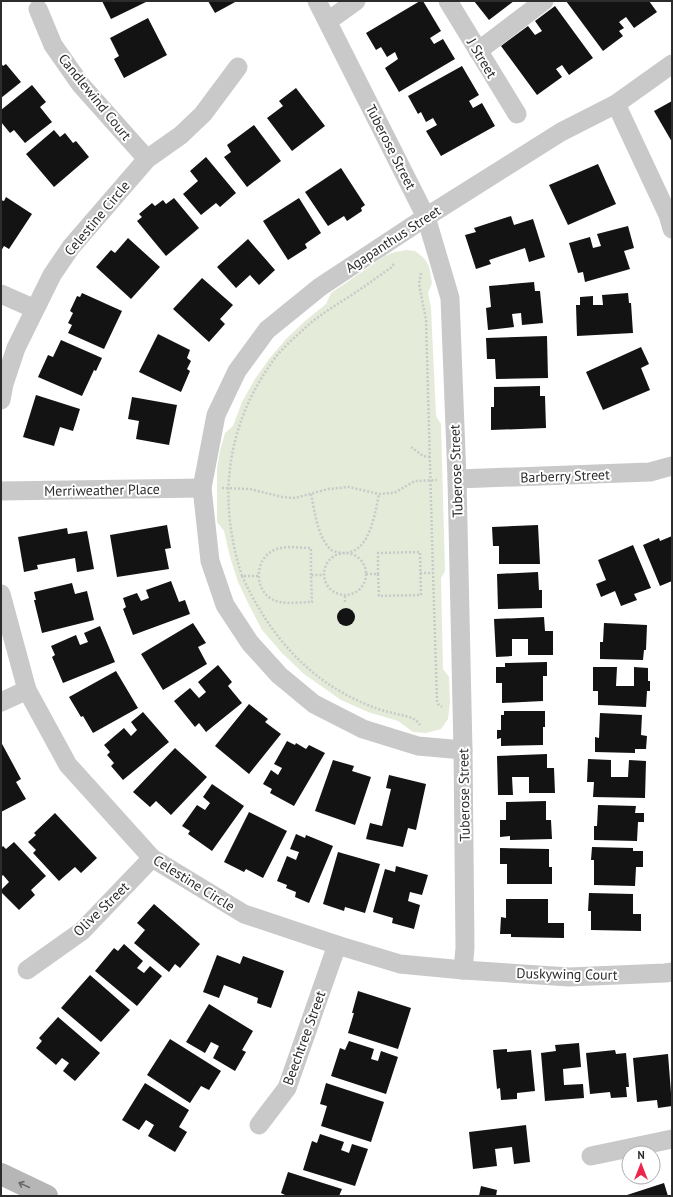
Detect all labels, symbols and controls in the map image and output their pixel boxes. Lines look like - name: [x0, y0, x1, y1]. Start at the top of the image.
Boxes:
- street label: J Street: [463, 34, 501, 82]
- street label: Candlewind Court: [55, 50, 136, 144]
- street label: Tuberose Street: [362, 101, 420, 193]
- street label: Celestine Circle: [60, 177, 134, 259]
- street label: Agapanthus Street: [342, 201, 444, 276]
- street label: Tuberose Street: [445, 424, 467, 518]
- street label: Barberry Street: [520, 465, 610, 487]
- street label: Merriweather Place: [44, 480, 160, 500]
- street label: Tuberose Street: [454, 748, 474, 842]
- street label: Celestine Circle: [150, 851, 238, 915]
- street label: Olive Street: [69, 878, 133, 940]
- street label: Duskywing Court: [516, 964, 618, 984]
- street label: Beechtree Street: [279, 988, 329, 1088]
- north arrow: [621, 1145, 661, 1185]
- text: N: [637, 1148, 645, 1162]
- one-way arrow: [18, 1181, 30, 1188]

